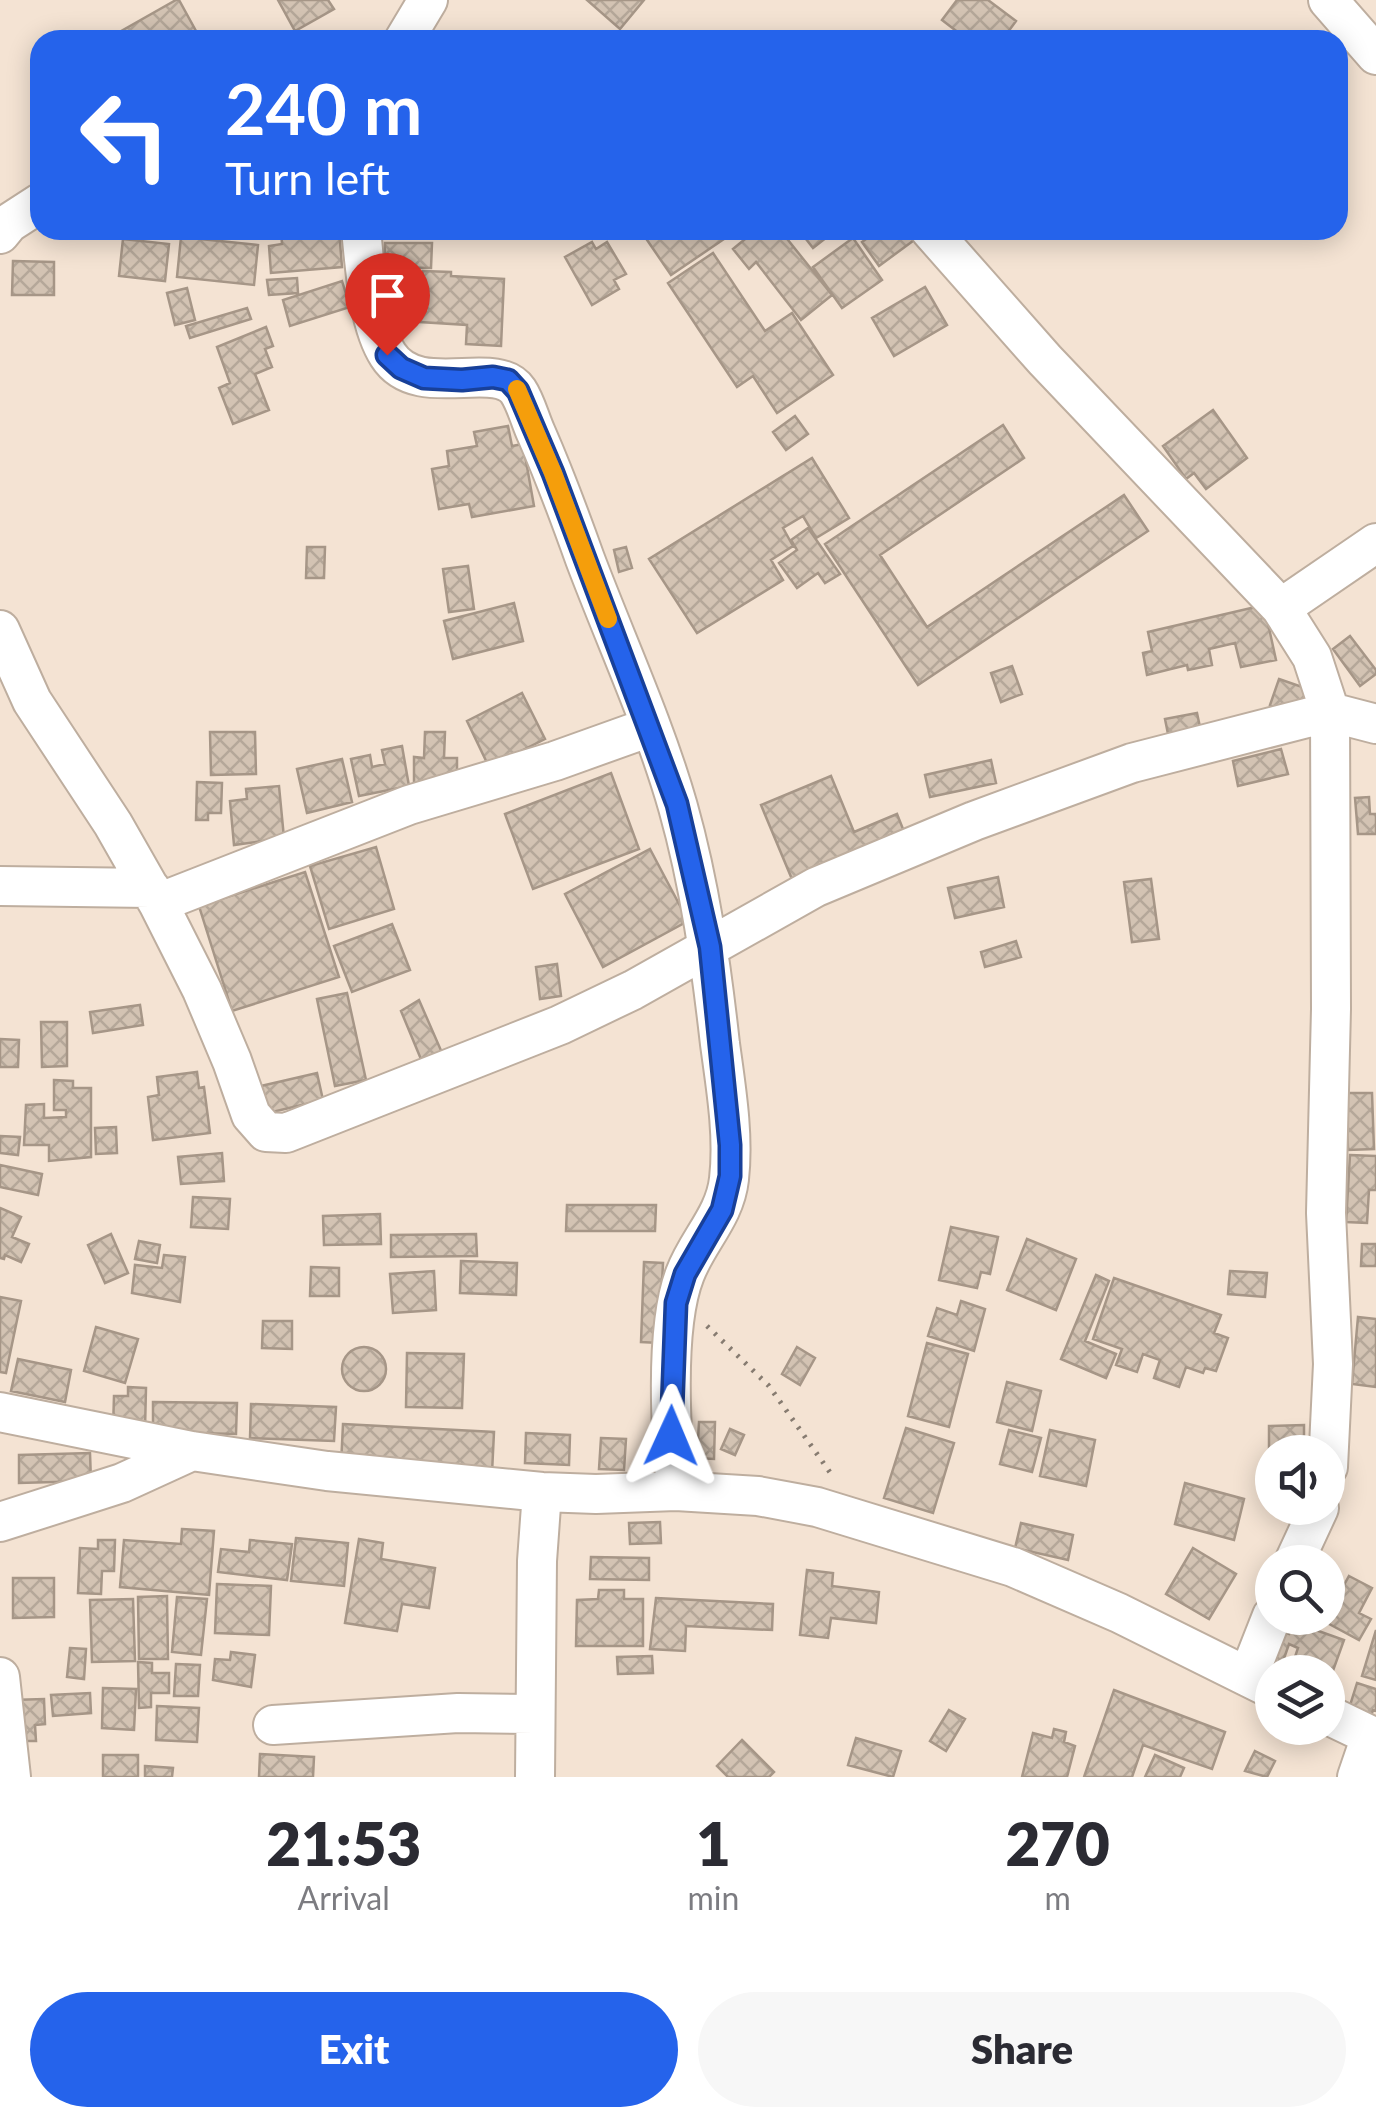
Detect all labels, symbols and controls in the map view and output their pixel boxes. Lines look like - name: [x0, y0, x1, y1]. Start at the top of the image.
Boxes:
- text: 240 m: [225, 66, 422, 150]
- icon: left: [60, 70, 190, 200]
- text: Turn left: [225, 151, 390, 205]
- pin: [345, 253, 430, 356]
- icon: arrive: [360, 268, 415, 323]
- position arrow: [619, 1384, 723, 1488]
- map controls: [1255, 1435, 1345, 1745]
- button: sound: [1255, 1435, 1345, 1525]
- button: search: [1255, 1545, 1345, 1635]
- button: layers: [1255, 1655, 1345, 1745]
- text: 21:53: [266, 1807, 421, 1879]
- text: 1: [696, 1807, 731, 1879]
- text: 270: [1005, 1807, 1110, 1879]
- text: Arrival: [298, 1878, 390, 1917]
- text: min: [687, 1878, 739, 1917]
- text: m: [1044, 1878, 1071, 1917]
- button: Exit: [30, 1992, 678, 2107]
- button: Share: [698, 1992, 1346, 2107]

